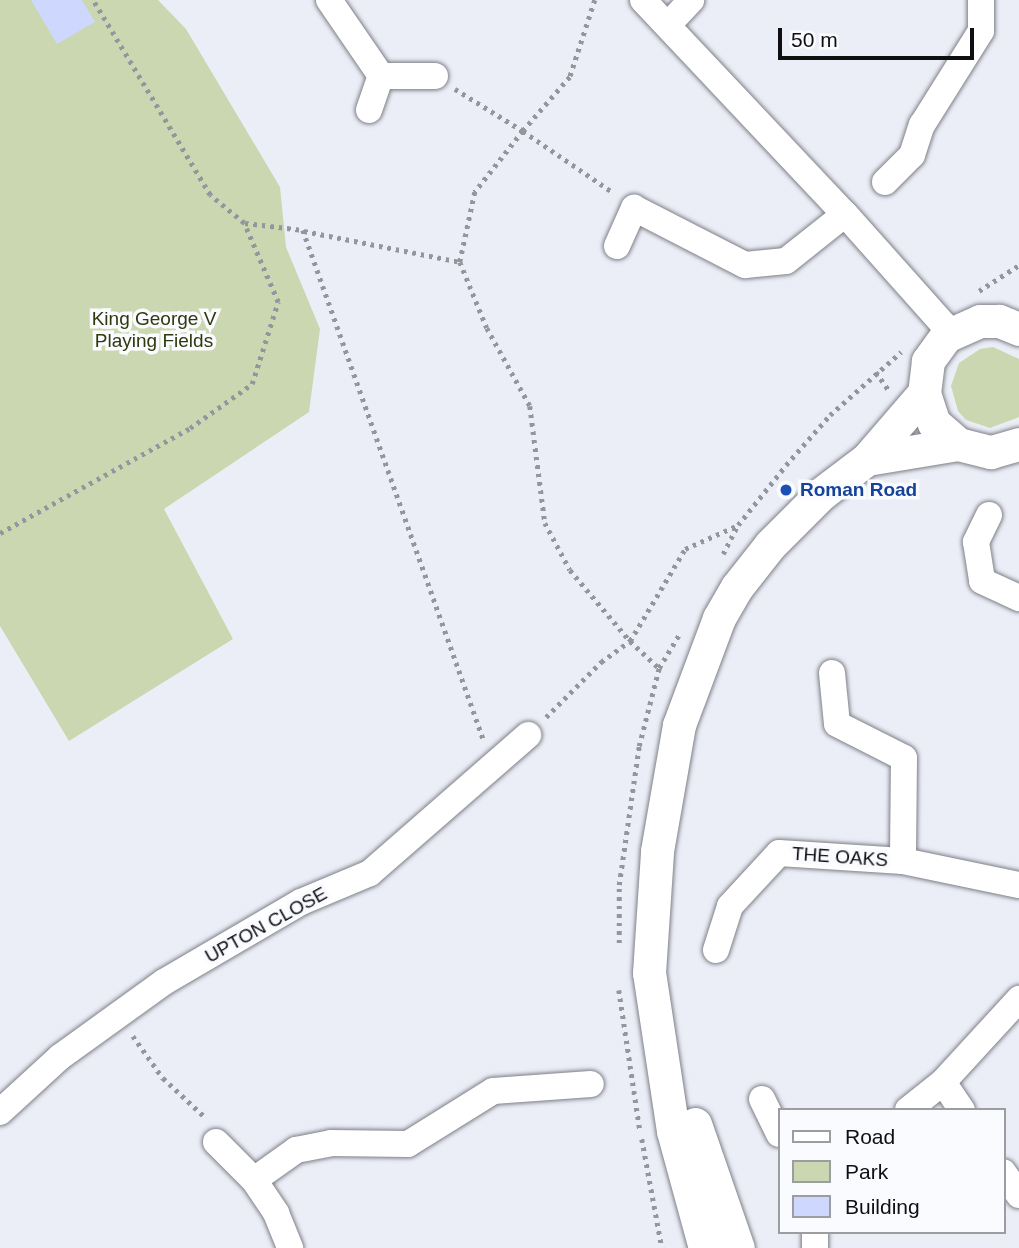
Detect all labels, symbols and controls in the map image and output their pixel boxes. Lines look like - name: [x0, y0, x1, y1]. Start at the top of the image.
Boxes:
- scale bar: [781, 14, 977, 58]
- text: 50 m: [791, 28, 838, 51]
- park label: King George V Playing Fields: [92, 308, 216, 352]
- place label: Roman Road: [800, 479, 917, 501]
- marker: Roman Road: [778, 482, 794, 498]
- street label: THE OAKS: [791, 842, 889, 872]
- street label: UPTON CLOSE: [201, 882, 331, 968]
- legend: [778, 1108, 1005, 1234]
- text: Road: [845, 1125, 895, 1148]
- text: Park: [845, 1160, 888, 1183]
- text: Building: [845, 1195, 920, 1218]

